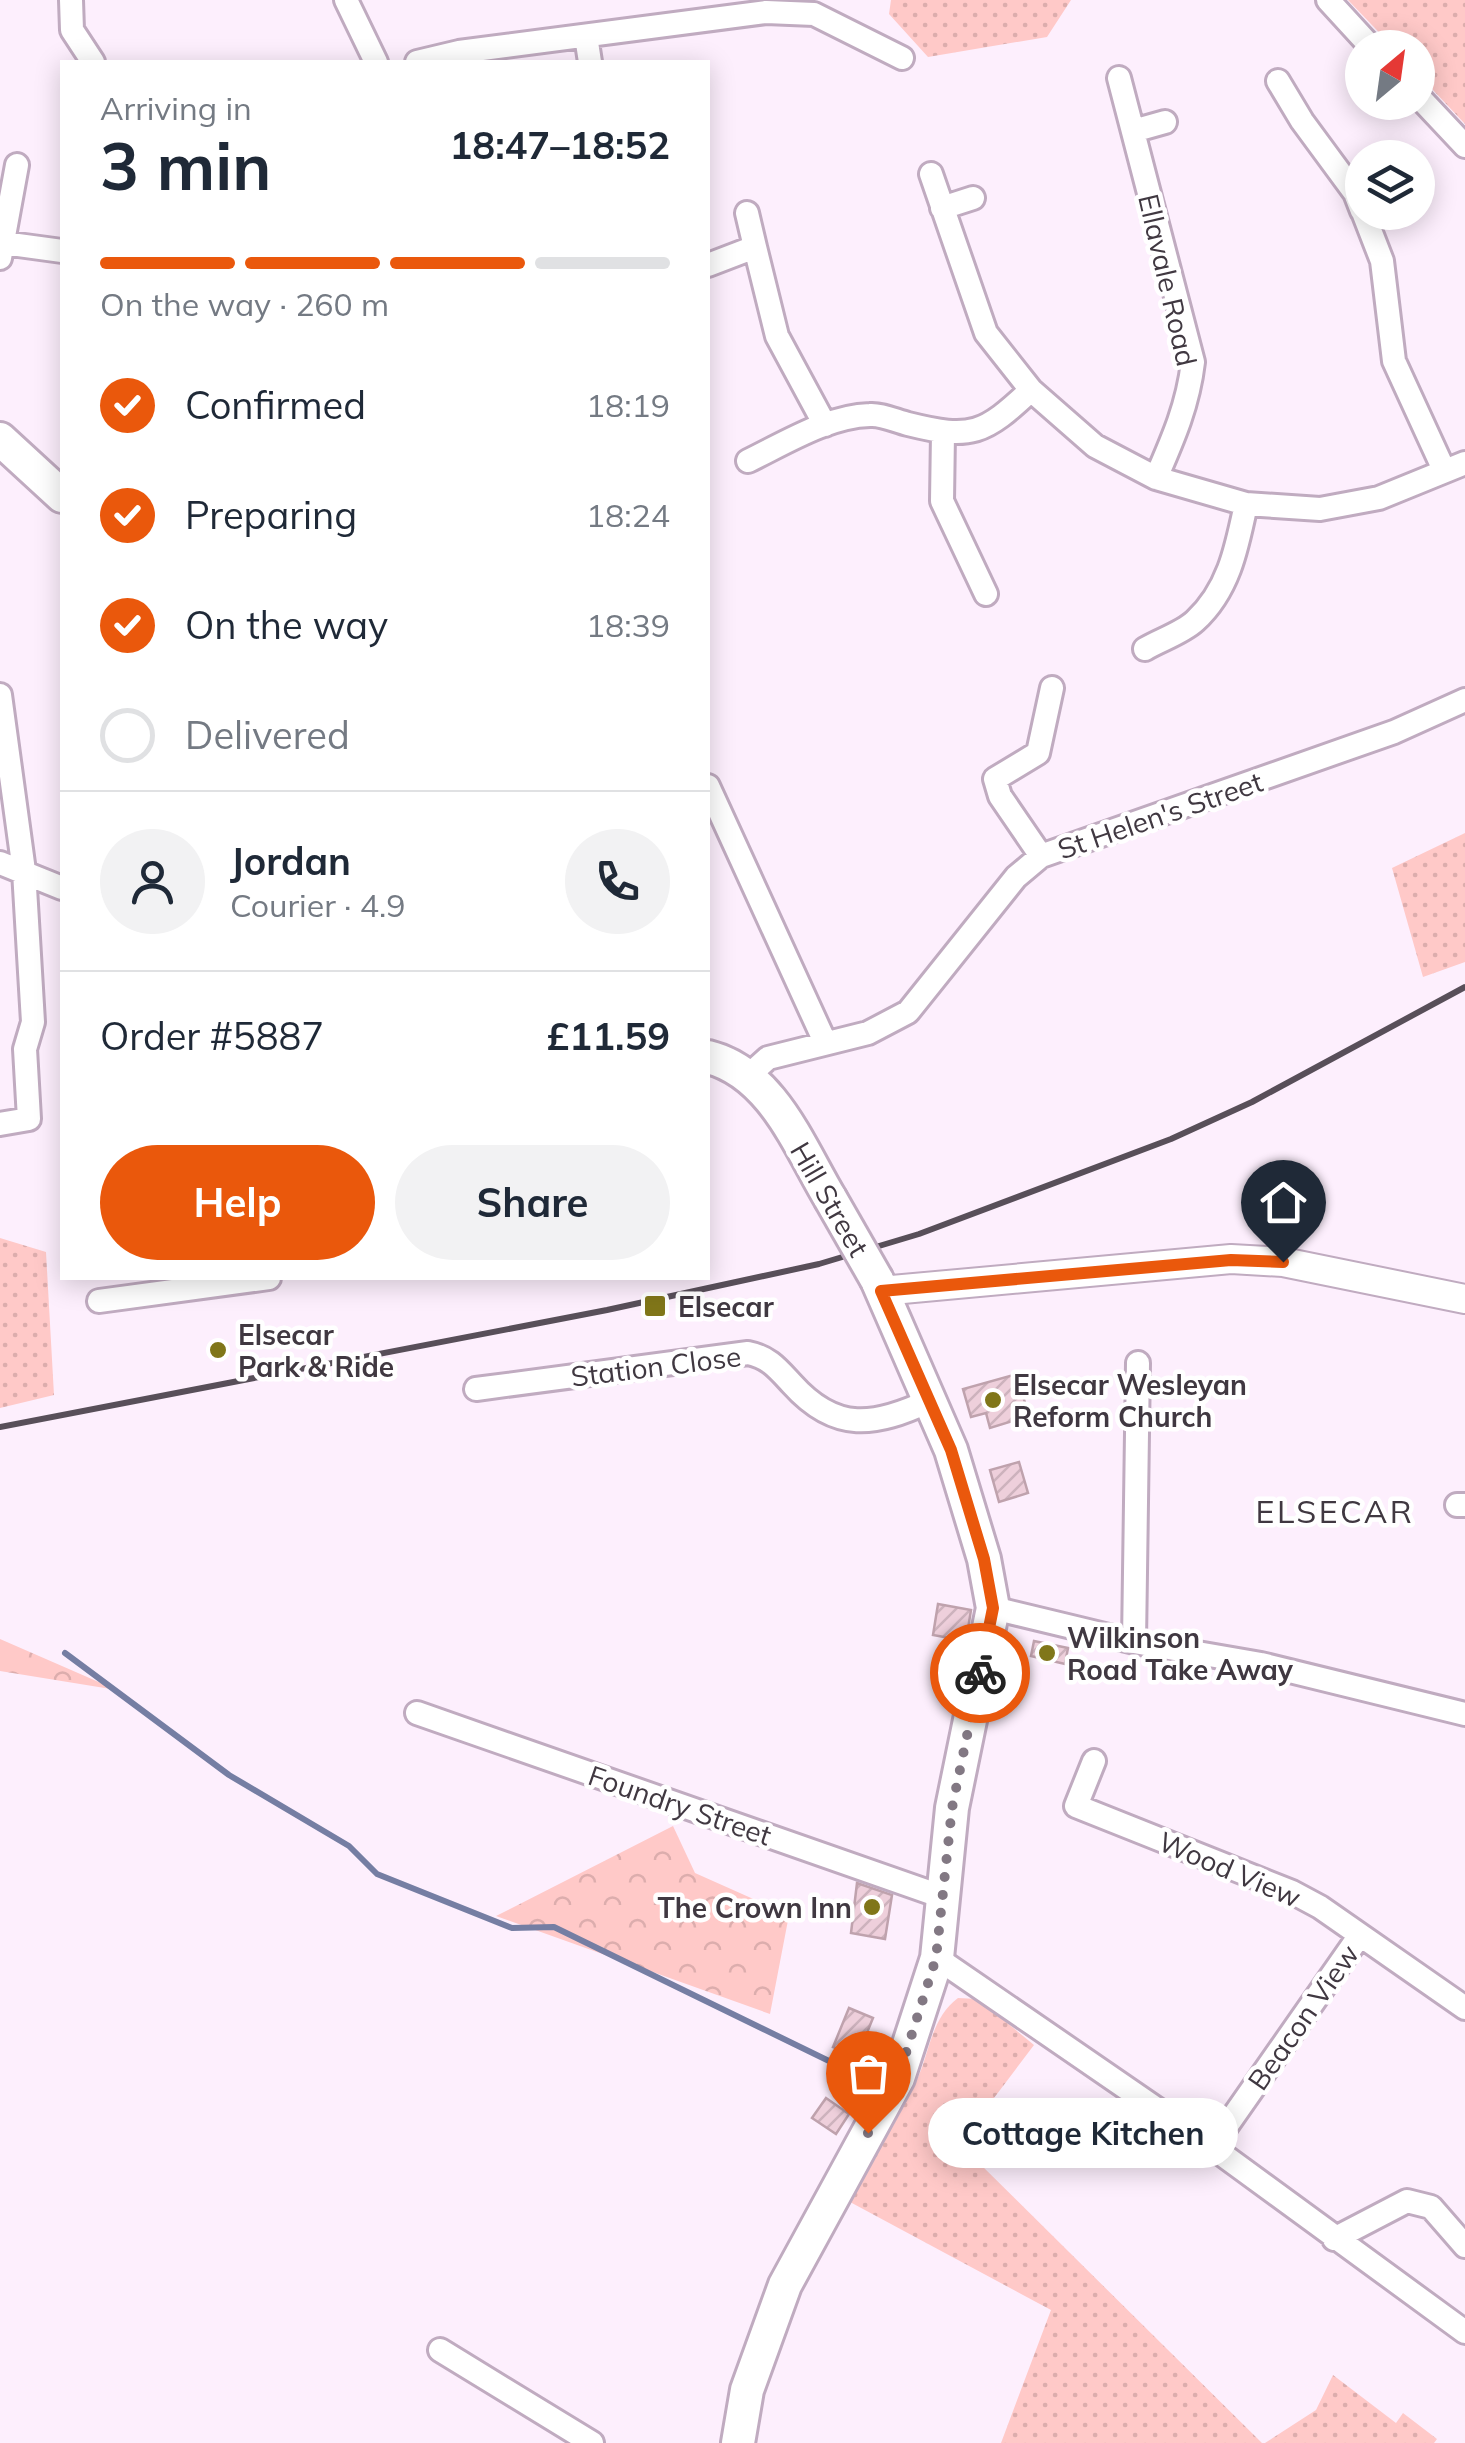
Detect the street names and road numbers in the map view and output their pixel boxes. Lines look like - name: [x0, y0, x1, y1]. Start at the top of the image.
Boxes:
- street label: Ellavale Road: [1131, 190, 1205, 370]
- street label: St Helen's Street: [1053, 764, 1267, 866]
- street label: Hill Street: [783, 1136, 877, 1263]
- street label: Station Close: [569, 1338, 743, 1394]
- street label: Foundry Street: [584, 1757, 776, 1853]
- street label: Wood View: [1154, 1823, 1306, 1915]
- street label: Beacon View: [1240, 1937, 1366, 2097]

